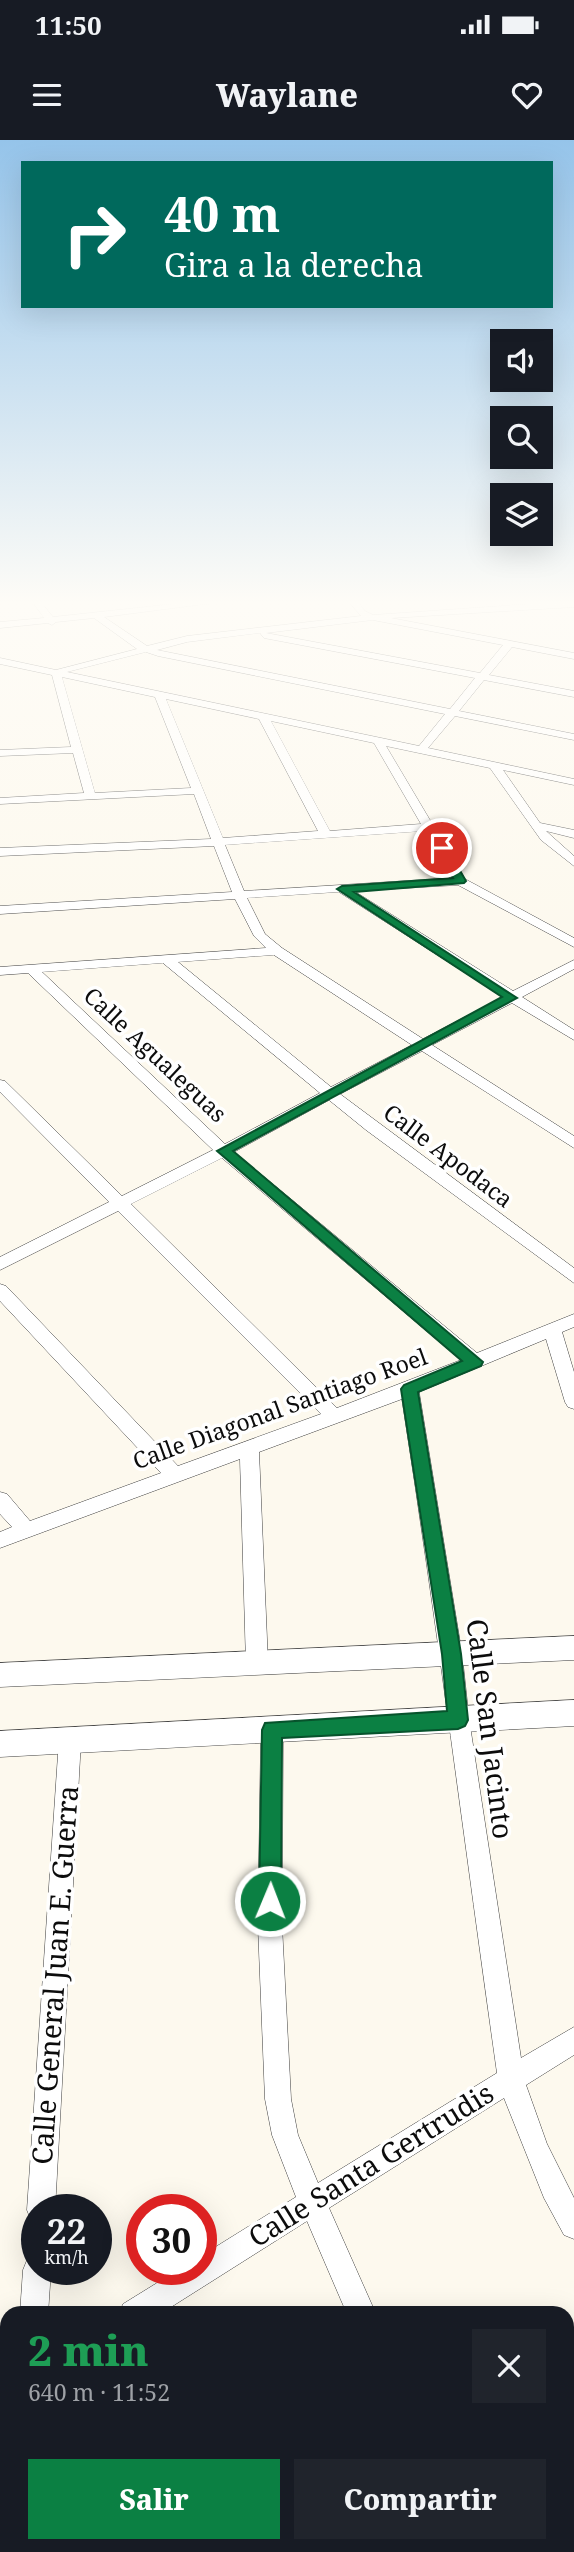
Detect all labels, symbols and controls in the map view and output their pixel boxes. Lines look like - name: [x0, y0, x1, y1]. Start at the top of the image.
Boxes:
- text: 11:50: [35, 7, 102, 43]
- text: Waylane: [216, 73, 358, 116]
- icon: menu: [28, 76, 66, 114]
- icon: heart: [508, 76, 546, 114]
- text: 40 m: [164, 180, 280, 246]
- icon: right: [49, 189, 140, 280]
- text: Gira a la derecha: [164, 243, 424, 286]
- map controls: [490, 329, 553, 546]
- button: sound: [490, 329, 553, 392]
- button: search: [490, 406, 553, 469]
- button: layers: [490, 483, 553, 546]
- pin: [412, 818, 472, 878]
- icon: arrive: [423, 829, 461, 867]
- street label: Calle Agualeguas: [77, 979, 234, 1129]
- street label: Calle Apodaca: [377, 1096, 520, 1214]
- street label: Calle Diagonal Santiago Roel: [128, 1340, 431, 1476]
- street label: Calle San Jacinto: [459, 1617, 523, 1841]
- street label: Calle General Juan E. Guerra: [22, 1784, 86, 2166]
- position arrow: [233, 1864, 307, 1938]
- street label: Calle Santa Gertrudis: [241, 2073, 500, 2255]
- speed limit sign: 30: [126, 2194, 217, 2285]
- text: 22: [47, 2207, 86, 2254]
- text: km/h: [44, 2245, 89, 2269]
- text: 2 min: [28, 2321, 149, 2378]
- button: close: [472, 2329, 546, 2403]
- text: 640 m · 11:52: [28, 2376, 170, 2408]
- button: Salir: [28, 2459, 280, 2539]
- button: Compartir: [294, 2459, 546, 2539]

